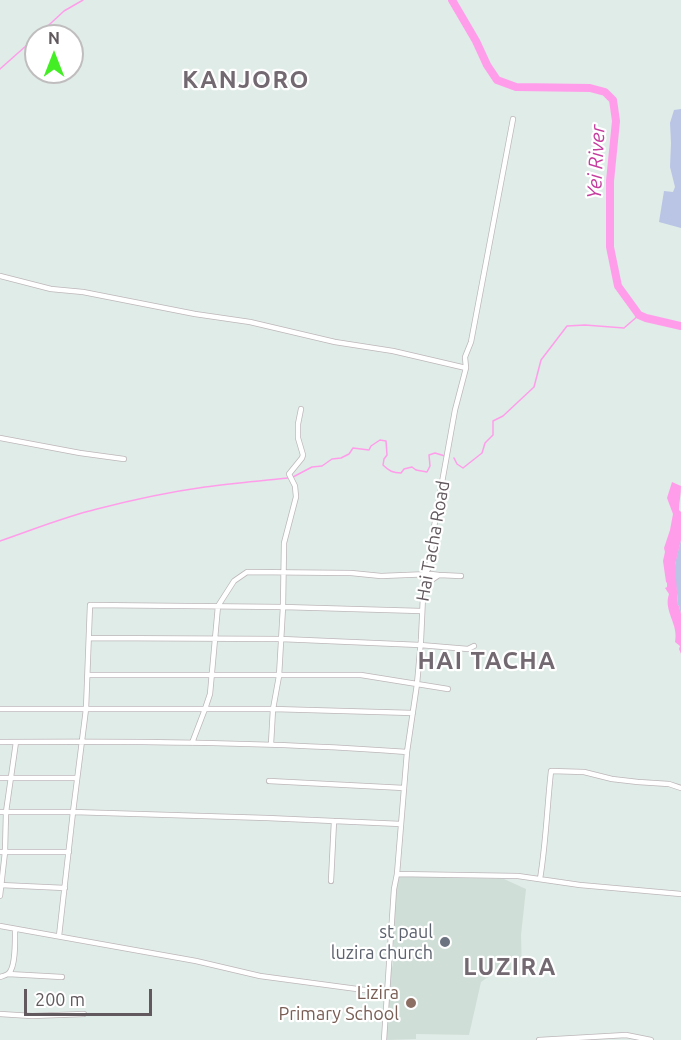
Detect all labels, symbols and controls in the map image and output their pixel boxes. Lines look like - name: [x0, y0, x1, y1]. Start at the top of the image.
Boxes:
- north arrow: [24, 24, 84, 84]
- text: N: [48, 29, 60, 47]
- district label: KANJORO: [182, 66, 310, 94]
- water label: Yei River: [582, 124, 610, 200]
- street label: Hai Tacha Road: [412, 479, 454, 603]
- district label: HAI TACHA: [417, 647, 557, 675]
- place label: st paul luzira church: [331, 921, 433, 964]
- marker: st paul luzira church: [438, 935, 452, 949]
- district label: LUZIRA: [463, 953, 557, 981]
- scale bar: [27, 977, 154, 1015]
- place label: Lizira Primary School: [278, 982, 399, 1024]
- text: 200 m: [35, 989, 85, 1009]
- marker: Lizira Primary School: [404, 996, 418, 1010]

